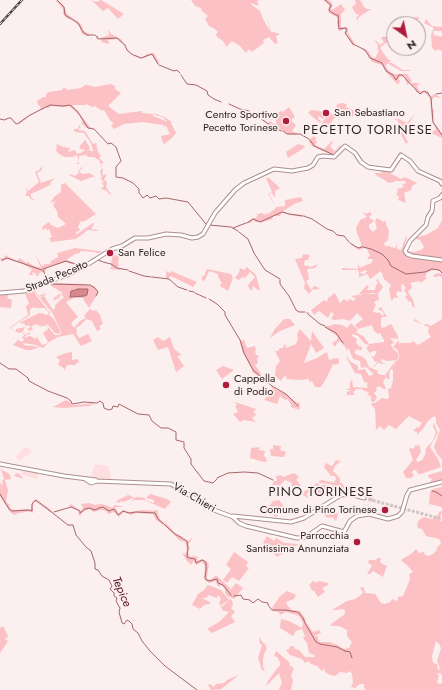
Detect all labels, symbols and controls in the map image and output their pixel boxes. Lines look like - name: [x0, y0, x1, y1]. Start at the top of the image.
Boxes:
- north arrow: [386, 16, 426, 56]
- text: N: [404, 36, 420, 54]
- place label: San Sebastiano: [334, 106, 405, 120]
- place label: Centro Sportivo Pecetto Torinese: [203, 108, 278, 134]
- marker: San Sebastiano: [321, 108, 331, 118]
- marker: Centro Sportivo Pecetto Torinese: [281, 116, 291, 126]
- district label: PECETTO TORINESE: [303, 123, 433, 139]
- place label: San Felice: [118, 246, 166, 260]
- marker: San Felice: [105, 248, 115, 258]
- street label: Strada Pecetto: [24, 258, 90, 296]
- place label: Cappella di Podio: [234, 372, 275, 398]
- marker: Cappella di Podio: [221, 380, 231, 390]
- street label: Via Chieri: [170, 480, 218, 516]
- district label: PINO TORINESE: [268, 485, 374, 501]
- place label: Comune di Pino Torinese: [260, 503, 377, 517]
- marker: Comune di Pino Torinese: [380, 505, 390, 515]
- place label: Parrocchia Santissima Annunziata: [246, 529, 349, 555]
- marker: Parrocchia Santissima Annunziata: [352, 537, 362, 547]
- water label: Tepice: [108, 575, 134, 609]

